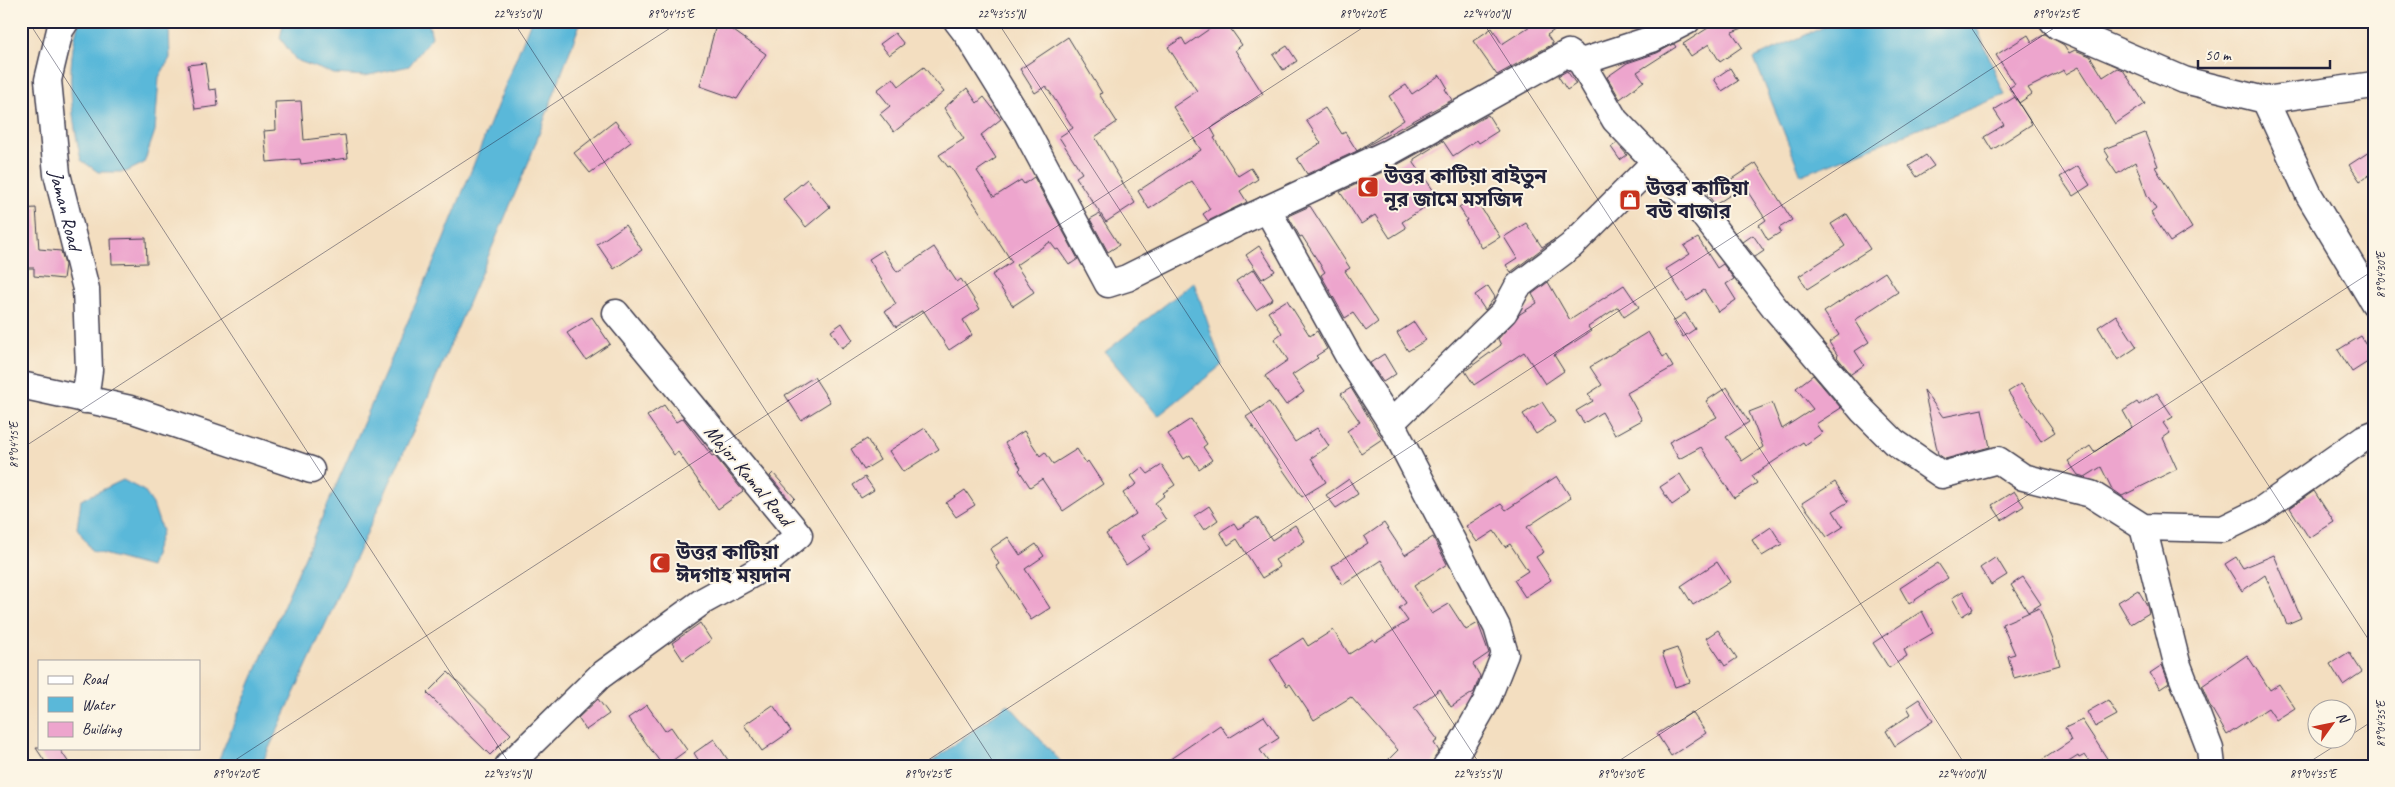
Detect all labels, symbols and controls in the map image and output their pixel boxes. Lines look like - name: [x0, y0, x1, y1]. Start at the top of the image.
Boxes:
- text: 22°43'50"N: [493, 6, 542, 22]
- text: 89°04'15"E: [648, 6, 696, 22]
- text: 22°43'55"N: [977, 6, 1026, 22]
- text: 89°04'20"E: [1340, 6, 1388, 22]
- text: 22°44'00"N: [1462, 6, 1511, 22]
- text: 89°04'25"E: [2033, 6, 2081, 22]
- scale bar: [2198, 38, 2330, 70]
- text: 50 m: [2205, 46, 2232, 65]
- place label: উত্তর কাটিয়া বাইতুন নূর জামে মসজিদ: [1383, 164, 1547, 212]
- street label: Jaman Road: [44, 169, 88, 256]
- mosque icon: উত্তর কাটিয়া বাইতুন নূর জামে মসজিদ: [1356, 175, 1380, 199]
- place label: উত্তর কাটিয়া বউ বাজার: [1645, 176, 1749, 224]
- shop icon: উত্তর কাটিয়া বউ বাজার: [1618, 188, 1642, 212]
- text: 89°04'30"E: [2373, 250, 2389, 298]
- street label: Major Kamal Road: [699, 419, 800, 534]
- text: 89°04'15"E: [6, 420, 22, 468]
- place label: উত্তর কাটিয়া ঈদগাহ ময়দান: [675, 540, 791, 588]
- mosque icon: উত্তর কাটিয়া ঈদগাহ ময়দান: [648, 551, 672, 575]
- legend: [38, 660, 200, 750]
- text: Road: [82, 670, 109, 689]
- text: Water: [82, 696, 116, 715]
- text: 89°04'35"E: [2373, 699, 2389, 747]
- north arrow: [2308, 700, 2358, 750]
- text: N: [2333, 709, 2353, 727]
- text: Building: [82, 720, 122, 739]
- text: 89°04'20"E: [213, 766, 261, 782]
- text: 22°43'45"N: [483, 766, 532, 782]
- text: 89°04'25"E: [905, 766, 953, 782]
- text: 22°43'55"N: [1453, 766, 1502, 782]
- text: 89°04'30"E: [1598, 766, 1646, 782]
- text: 22°44'00"N: [1937, 766, 1986, 782]
- text: 89°04'35"E: [2290, 766, 2338, 782]

